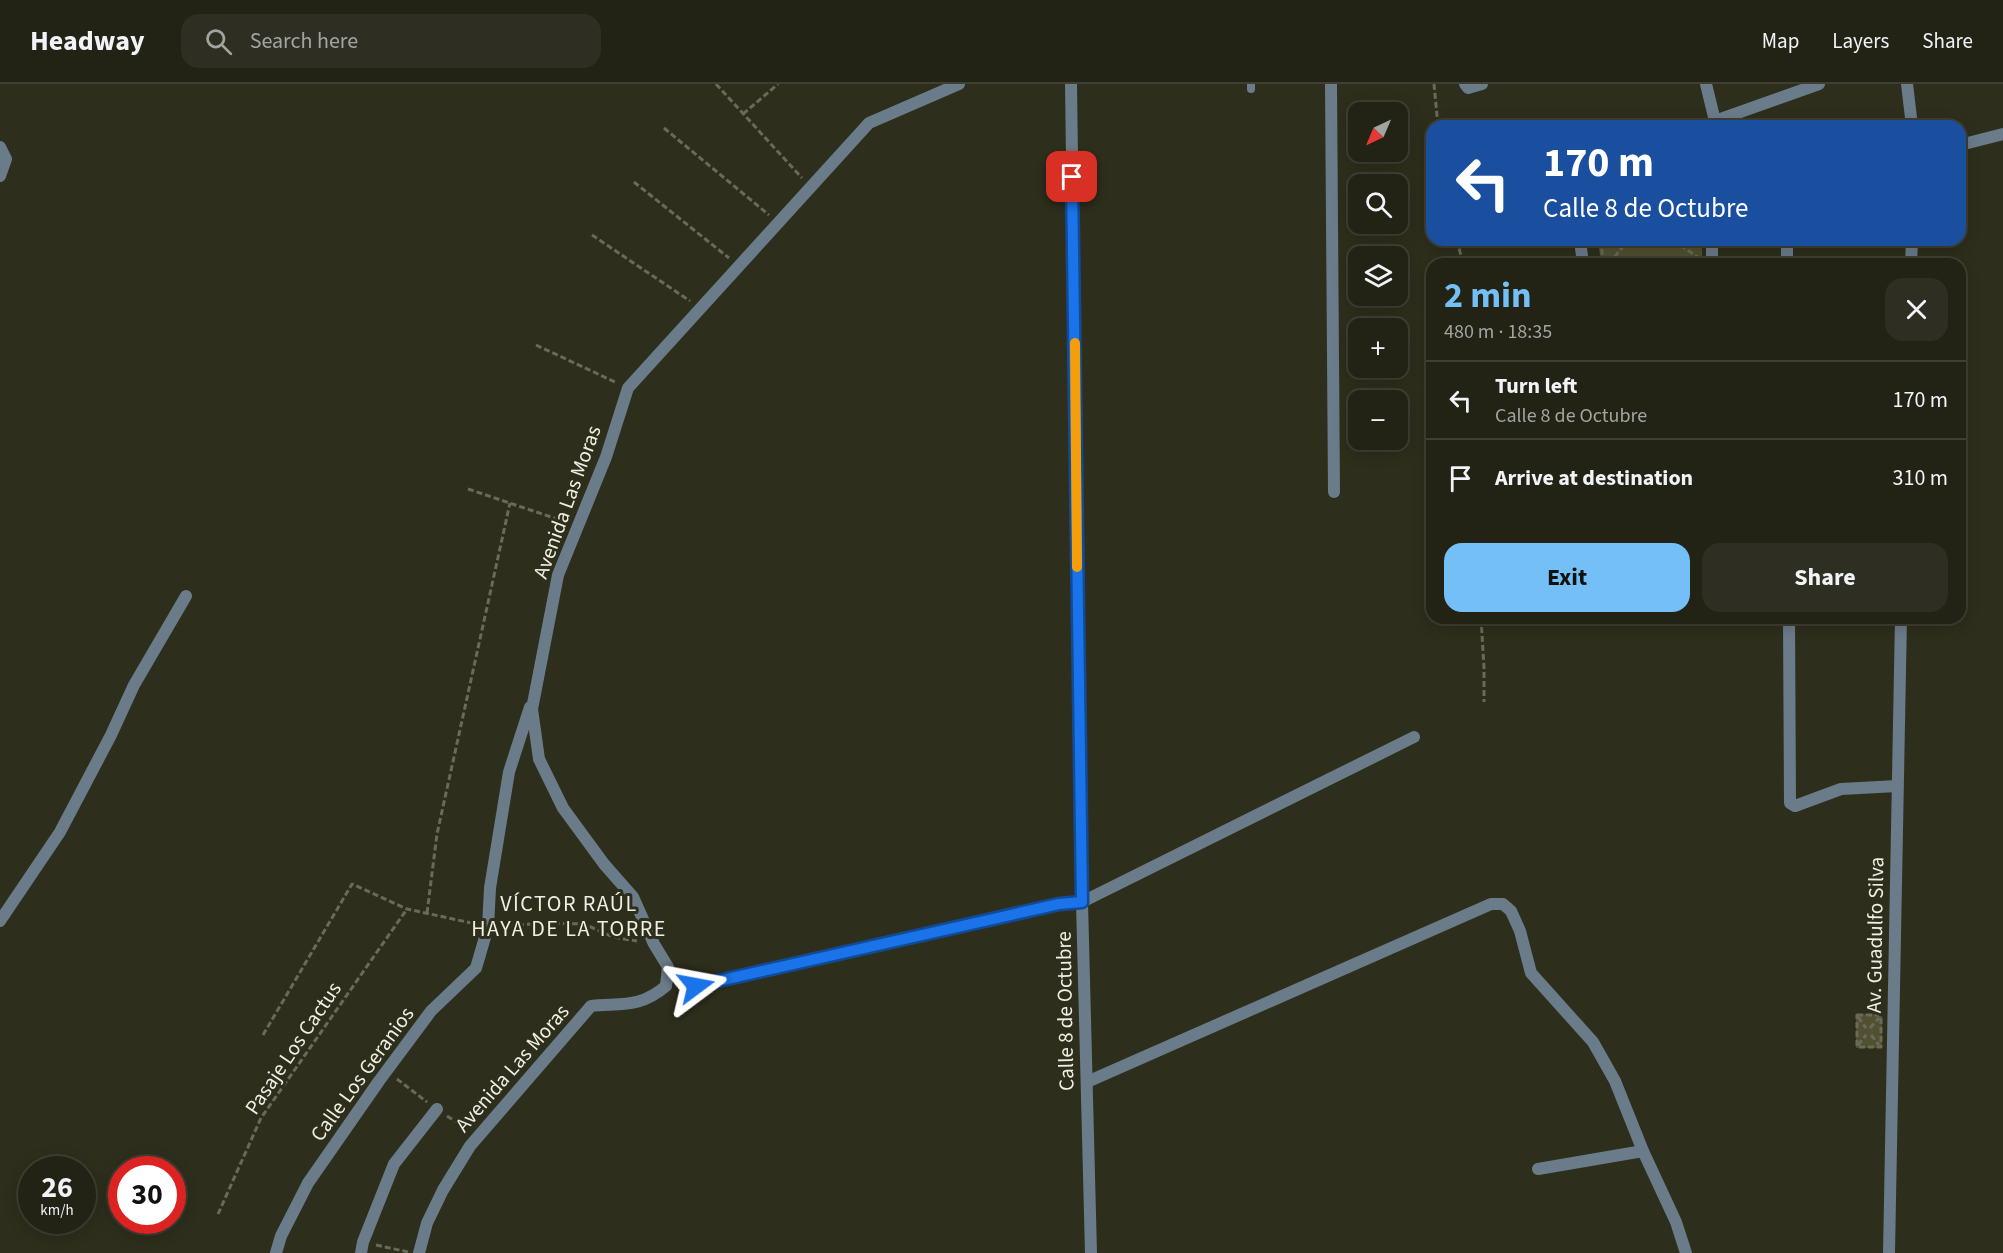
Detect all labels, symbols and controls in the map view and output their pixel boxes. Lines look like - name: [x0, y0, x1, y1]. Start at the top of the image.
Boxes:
- search box: [181, 14, 601, 68]
- text: Headway: [30, 21, 145, 61]
- icon: search: [202, 25, 235, 58]
- text: Search here: [250, 25, 358, 57]
- text: Map: [1762, 26, 1799, 56]
- text: Layers: [1832, 26, 1889, 56]
- text: Share: [1922, 26, 1973, 56]
- north arrow: [1348, 102, 1408, 162]
- map controls: [1348, 102, 1408, 450]
- text: 170 m: [1543, 133, 1654, 193]
- icon: left: [1444, 144, 1522, 222]
- pin: [1046, 151, 1097, 202]
- icon: arrive: [1055, 160, 1088, 193]
- button: search: [1348, 174, 1408, 234]
- text: Calle 8 de Octubre: [1543, 189, 1748, 228]
- button: layers: [1348, 246, 1408, 306]
- text: 2 min: [1444, 270, 1532, 321]
- button: close: [1885, 278, 1948, 341]
- button: +: [1348, 318, 1408, 378]
- text: 480 m · 18:35: [1444, 318, 1552, 346]
- text: Turn left: [1495, 370, 1577, 402]
- icon: left: [1444, 384, 1477, 417]
- text: 170 m: [1893, 384, 1948, 416]
- button: −: [1348, 390, 1408, 450]
- text: Calle 8 de Octubre: [1495, 402, 1647, 430]
- street label: Avenida Las Moras: [525, 421, 609, 583]
- icon: arrive: [1444, 462, 1477, 495]
- text: Arrive at destination: [1495, 462, 1693, 494]
- text: 310 m: [1893, 462, 1948, 494]
- button: Exit: [1444, 543, 1690, 612]
- button: Share: [1702, 543, 1948, 612]
- street label: Av. Guadulfo Silva: [1859, 857, 1891, 1013]
- district label: VÍCTOR RAÚL HAYA DE LA TORRE: [471, 888, 667, 945]
- street label: Calle 8 de Octubre: [1049, 931, 1081, 1091]
- position arrow: [664, 954, 728, 1018]
- street label: Pasaje Los Cactus: [237, 975, 349, 1120]
- street label: Avenida Las Moras: [448, 997, 576, 1139]
- street label: Calle Los Geranios: [303, 1000, 421, 1147]
- speed limit sign: 30: [108, 1156, 186, 1234]
- text: 26: [41, 1166, 73, 1209]
- text: km/h: [40, 1200, 74, 1221]

